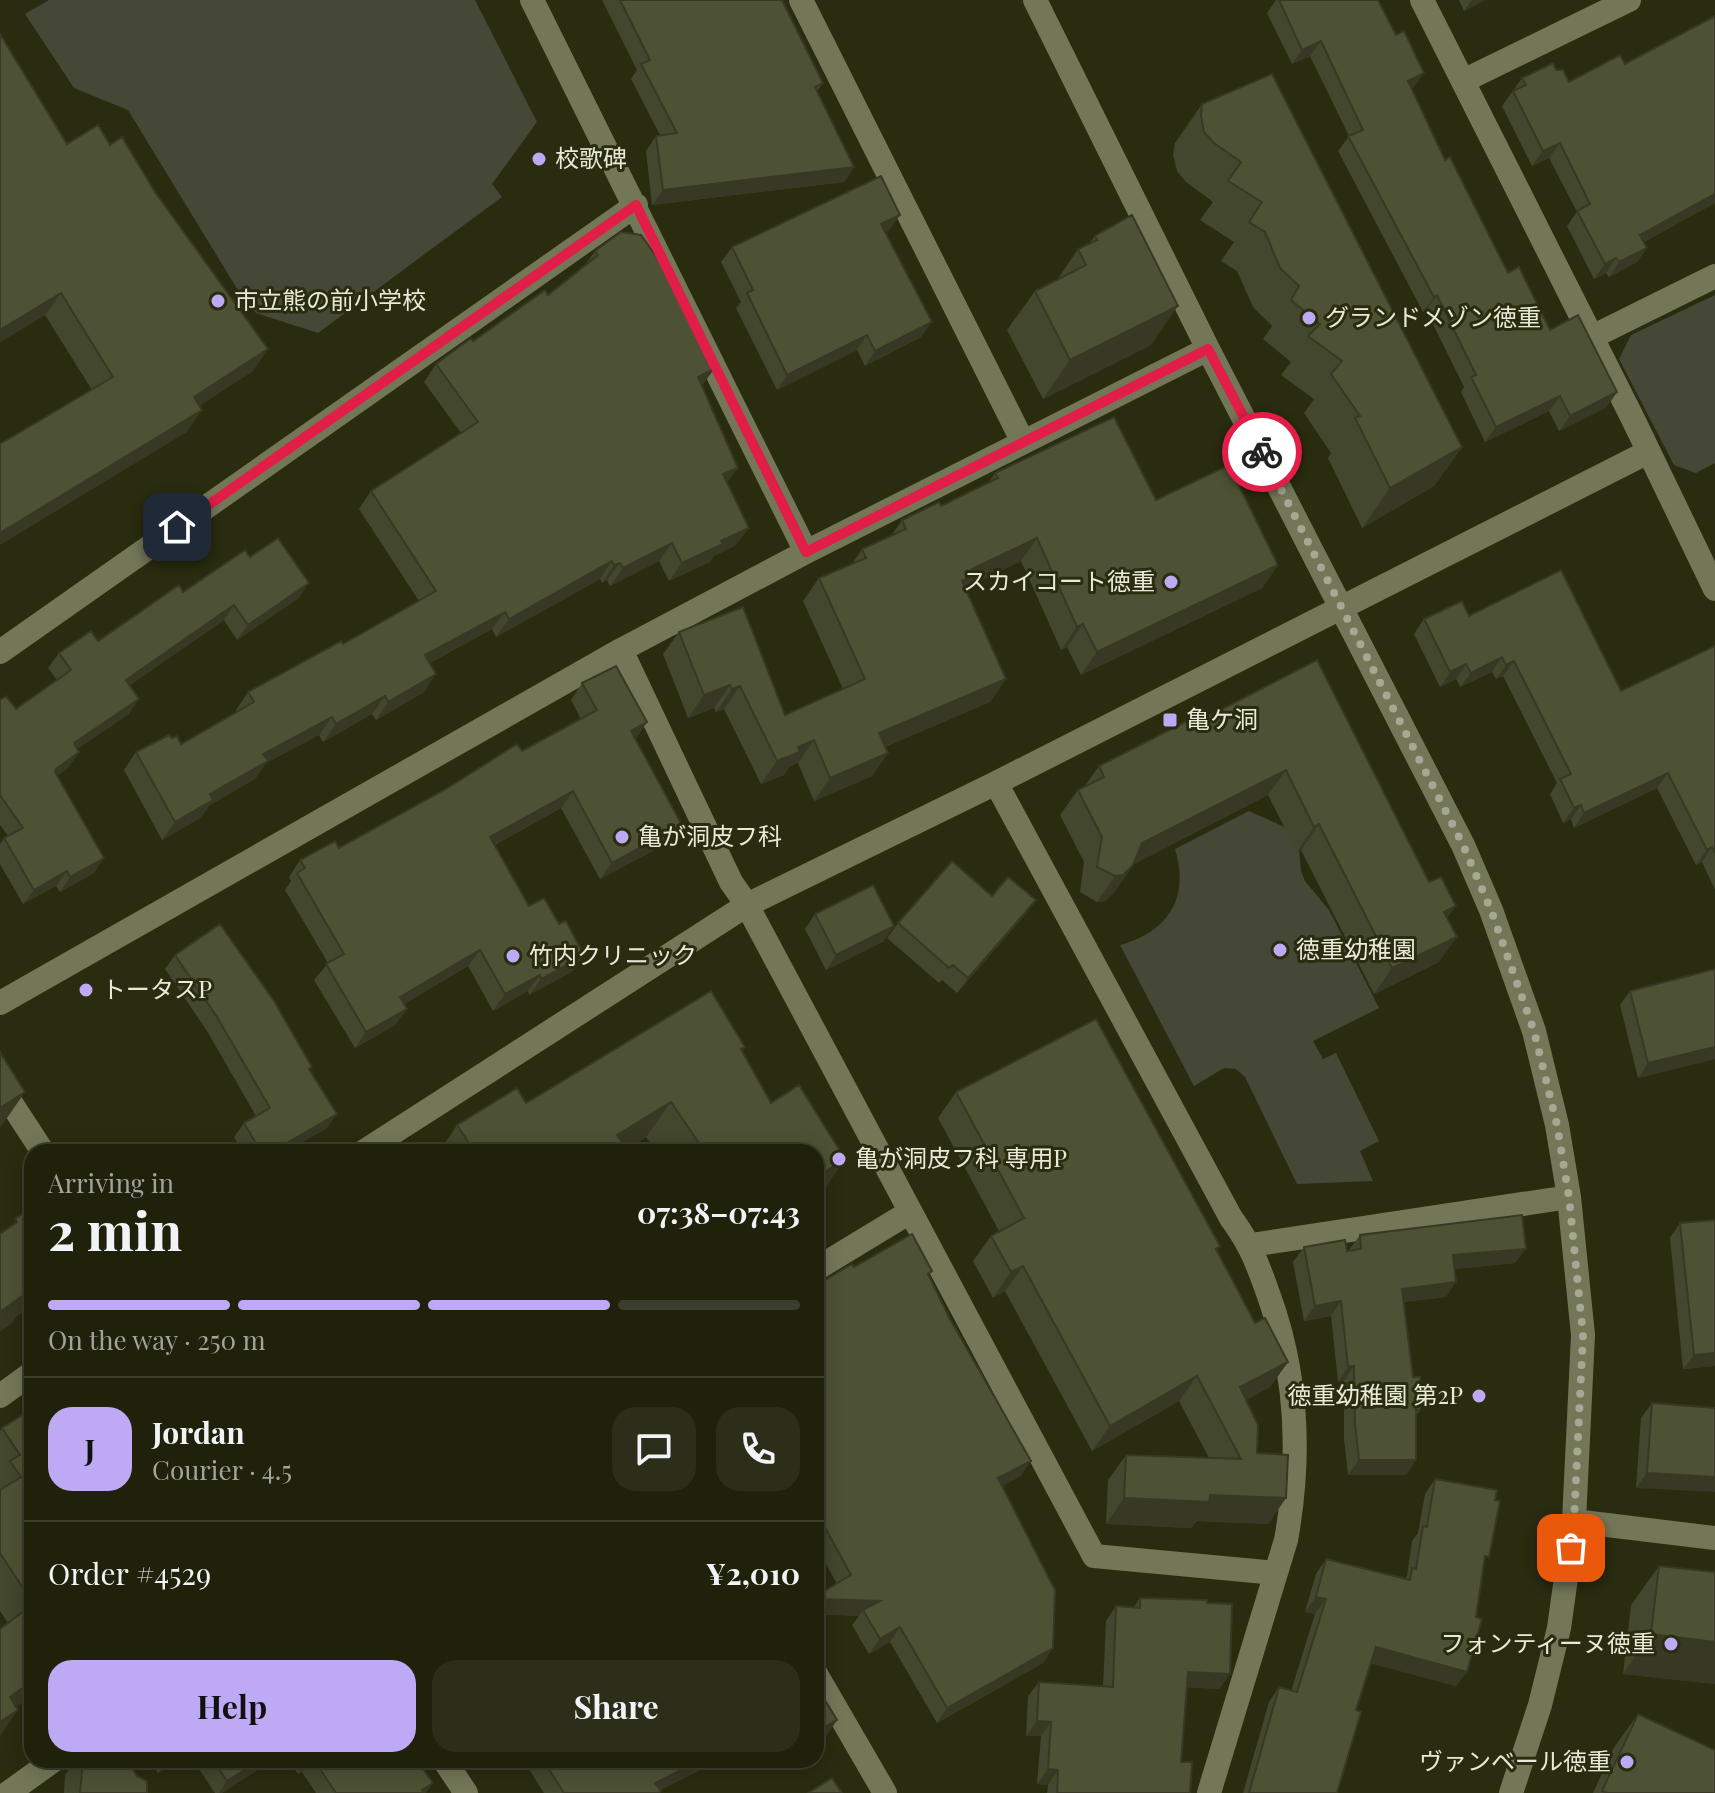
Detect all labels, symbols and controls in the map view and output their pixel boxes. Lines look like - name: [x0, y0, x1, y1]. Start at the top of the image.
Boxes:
- place label: 校歌碑: [555, 141, 627, 173]
- marker: 校歌碑: [530, 150, 548, 168]
- place label: 市立熊の前小学校: [234, 283, 426, 315]
- marker: 市立熊の前小学校: [209, 292, 227, 310]
- place label: グランドメゾン徳重: [1325, 300, 1541, 332]
- marker: グランドメゾン徳重: [1300, 309, 1318, 327]
- courier: [1222, 412, 1302, 492]
- icon: bike: [1240, 430, 1284, 474]
- pin: [143, 493, 211, 561]
- icon: home: [155, 505, 199, 549]
- place label: スカイコート徳重: [963, 564, 1155, 596]
- marker: スカイコート徳重: [1162, 573, 1180, 591]
- place label: 亀ケ洞: [1186, 702, 1258, 734]
- marker: 亀ケ洞: [1161, 711, 1179, 729]
- place label: 亀が洞皮フ科: [638, 819, 782, 851]
- marker: 亀が洞皮フ科: [613, 828, 631, 846]
- place label: 徳重幼稚園: [1296, 932, 1416, 964]
- place label: 竹内クリニック: [529, 938, 697, 970]
- marker: 徳重幼稚園: [1271, 941, 1289, 959]
- marker: 竹内クリニック: [504, 947, 522, 965]
- place label: トータスP: [102, 972, 212, 1004]
- marker: トータスP: [77, 981, 95, 999]
- place label: 亀が洞皮フ科 専用P: [855, 1141, 1067, 1173]
- marker: 亀が洞皮フ科 専用P: [830, 1150, 848, 1168]
- text: Arriving in: [48, 1165, 174, 1200]
- text: 07:38–07:43: [637, 1192, 800, 1232]
- text: 2 min: [48, 1195, 182, 1264]
- text: On the way · 250 m: [48, 1322, 266, 1357]
- place label: 徳重幼稚園 第2P: [1287, 1378, 1463, 1410]
- marker: 徳重幼稚園 第2P: [1470, 1387, 1488, 1405]
- button: chat: [612, 1407, 696, 1491]
- button: phone: [716, 1407, 800, 1491]
- text: Jordan: [152, 1412, 245, 1452]
- text: J: [85, 1429, 95, 1469]
- text: Courier · 4.5: [152, 1452, 292, 1487]
- pin: [1537, 1514, 1605, 1582]
- icon: bag: [1549, 1526, 1593, 1570]
- text: Order #4529: [48, 1553, 211, 1593]
- text: ¥2,010: [706, 1553, 800, 1593]
- place label: フォンティーヌ徳重: [1440, 1626, 1655, 1658]
- marker: フォンティーヌ徳重: [1662, 1635, 1680, 1653]
- button: Help: [48, 1660, 416, 1752]
- button: Share: [432, 1660, 800, 1752]
- place label: ヴァンベール徳重: [1419, 1744, 1611, 1776]
- marker: ヴァンベール徳重: [1618, 1753, 1636, 1771]

